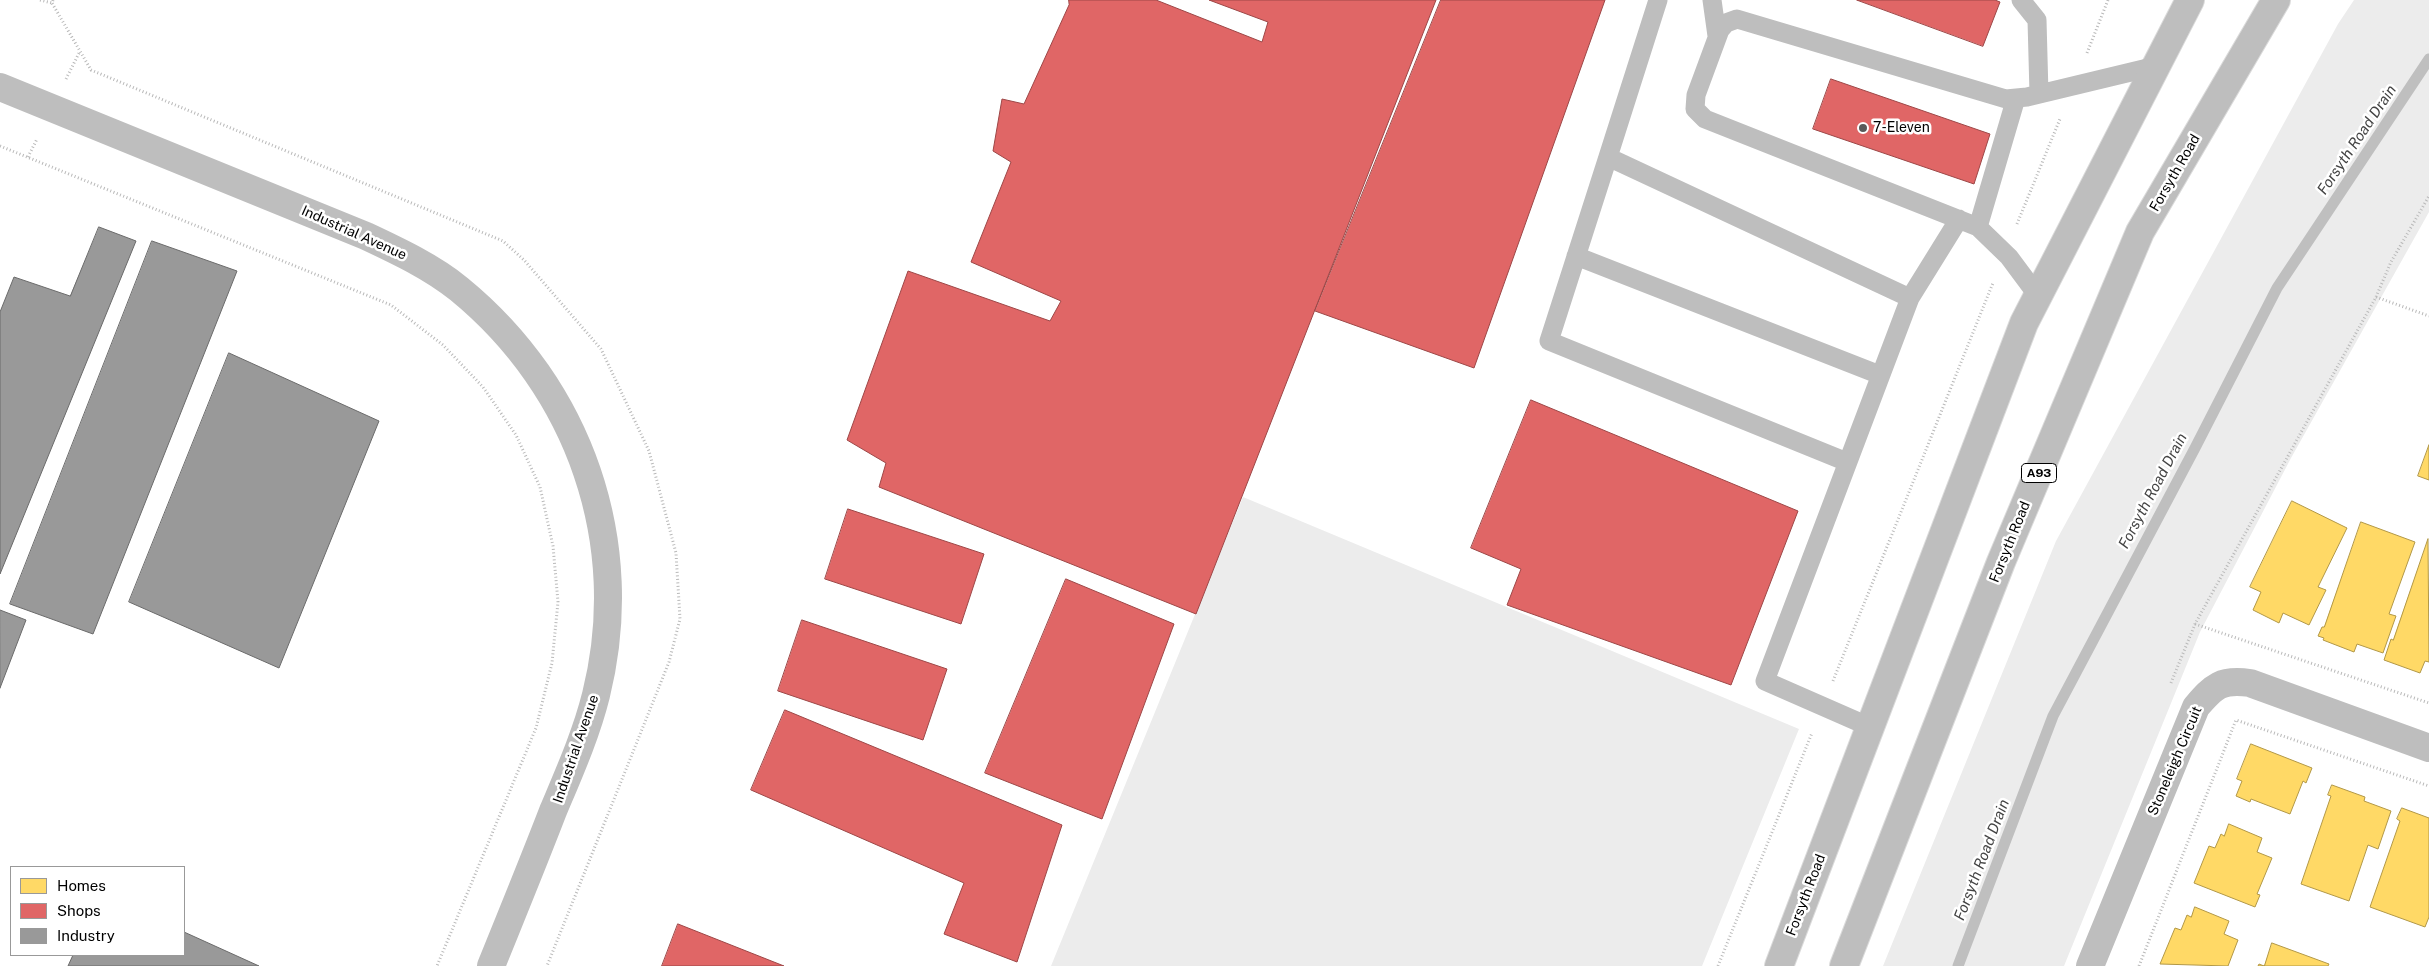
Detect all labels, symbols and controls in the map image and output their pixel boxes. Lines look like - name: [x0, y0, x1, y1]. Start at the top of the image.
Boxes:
- water label: Forsyth Road Drain: [2314, 82, 2400, 198]
- place label: 7-Eleven: [1873, 120, 1930, 136]
- marker: 7-Eleven: [1857, 122, 1869, 134]
- street label: Forsyth Road: [2146, 132, 2204, 214]
- street label: Industrial Avenue: [299, 202, 409, 264]
- water label: Forsyth Road Drain: [2115, 430, 2191, 552]
- road number: A93: [2022, 463, 2056, 482]
- street label: Forsyth Road: [1986, 499, 2034, 585]
- street label: Industrial Avenue: [550, 693, 602, 805]
- street label: Stoneleigh Circuit: [2144, 704, 2206, 818]
- water label: Forsyth Road Drain: [1951, 797, 2013, 923]
- street label: Forsyth Road: [1783, 852, 1829, 938]
- legend: [10, 866, 185, 956]
- text: Homes: [57, 877, 106, 894]
- text: Shops: [57, 902, 101, 919]
- text: Industry: [57, 927, 115, 944]

